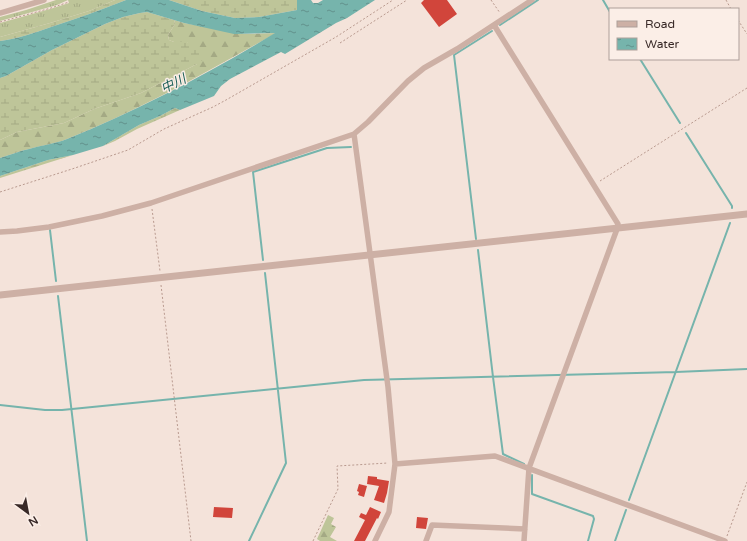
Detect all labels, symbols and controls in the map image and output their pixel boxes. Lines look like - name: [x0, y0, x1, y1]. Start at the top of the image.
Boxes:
- legend: [609, 8, 739, 60]
- text: Road: [645, 17, 675, 31]
- text: Water: [645, 37, 680, 51]
- water label: 中川: [158, 70, 190, 97]
- north arrow: [8, 493, 48, 533]
- text: N: [26, 513, 40, 529]

